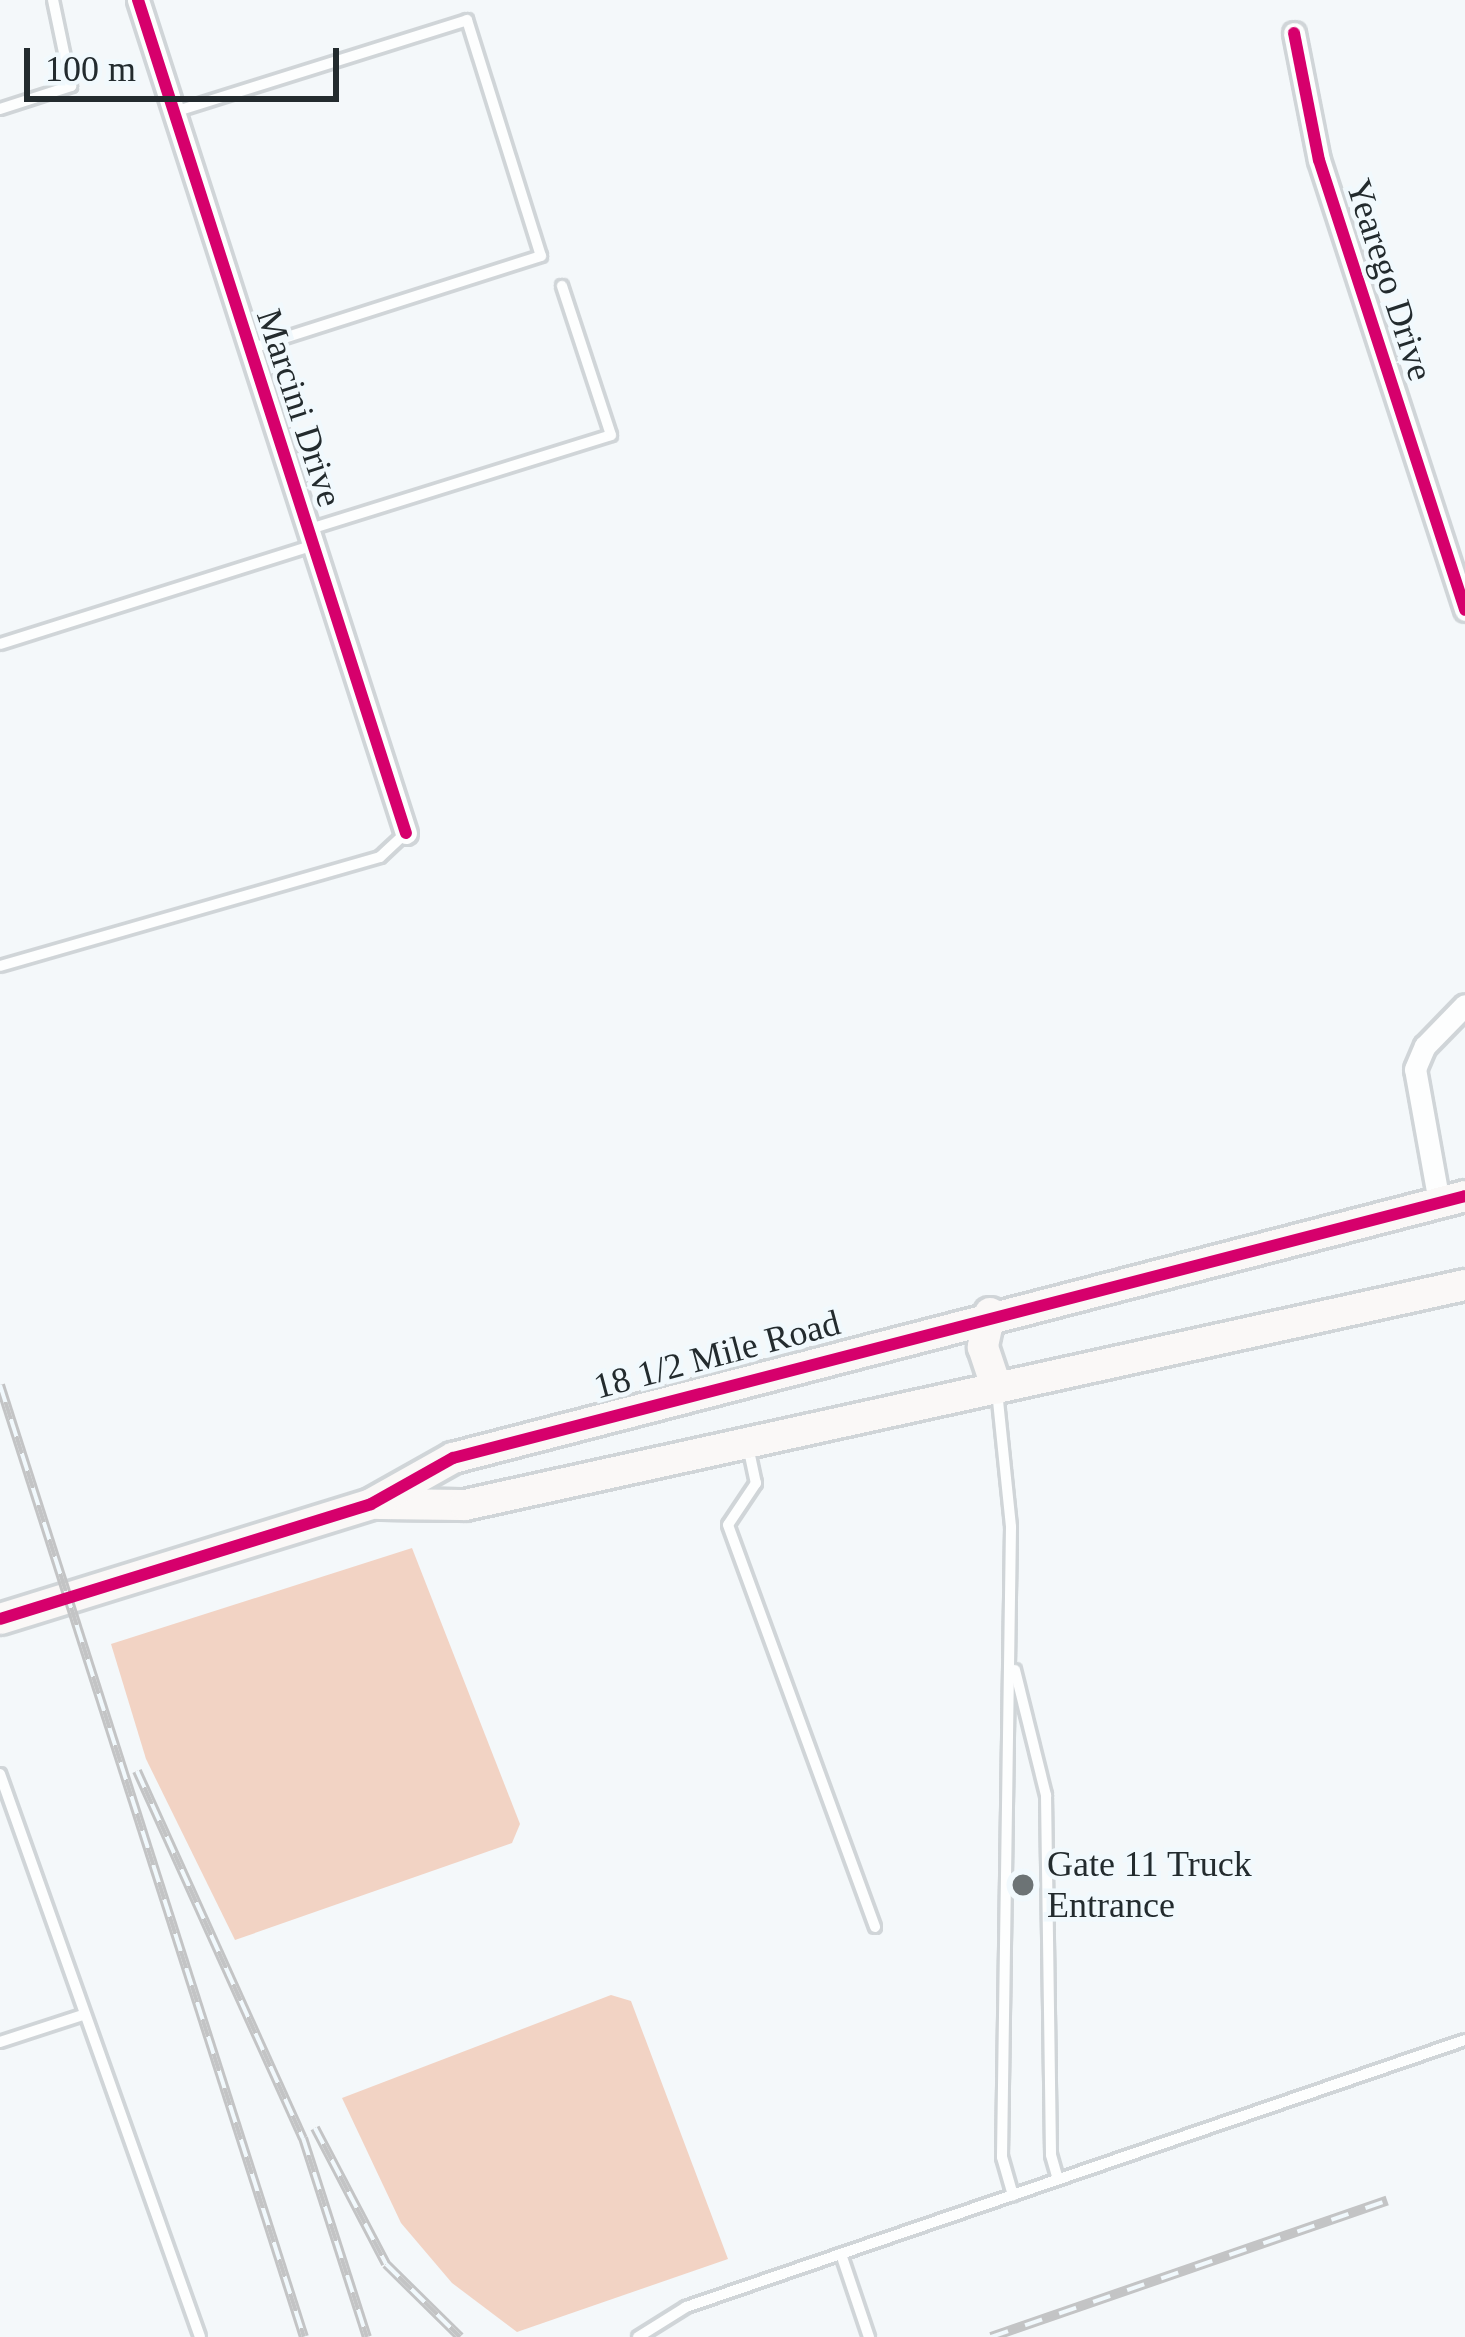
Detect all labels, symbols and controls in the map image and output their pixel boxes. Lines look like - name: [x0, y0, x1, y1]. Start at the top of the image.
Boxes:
- scale bar: [30, 24, 345, 98]
- text: 100 m: [45, 49, 136, 89]
- street label: Yearego Drive: [1336, 174, 1442, 386]
- street label: Marcini Drive: [247, 304, 351, 512]
- street label: 18 1/2 Mile Road: [589, 1301, 845, 1409]
- place label: Gate 11 Truck Entrance: [1047, 1842, 1252, 1927]
- marker: Gate 11 Truck Entrance: [1010, 1872, 1036, 1898]

